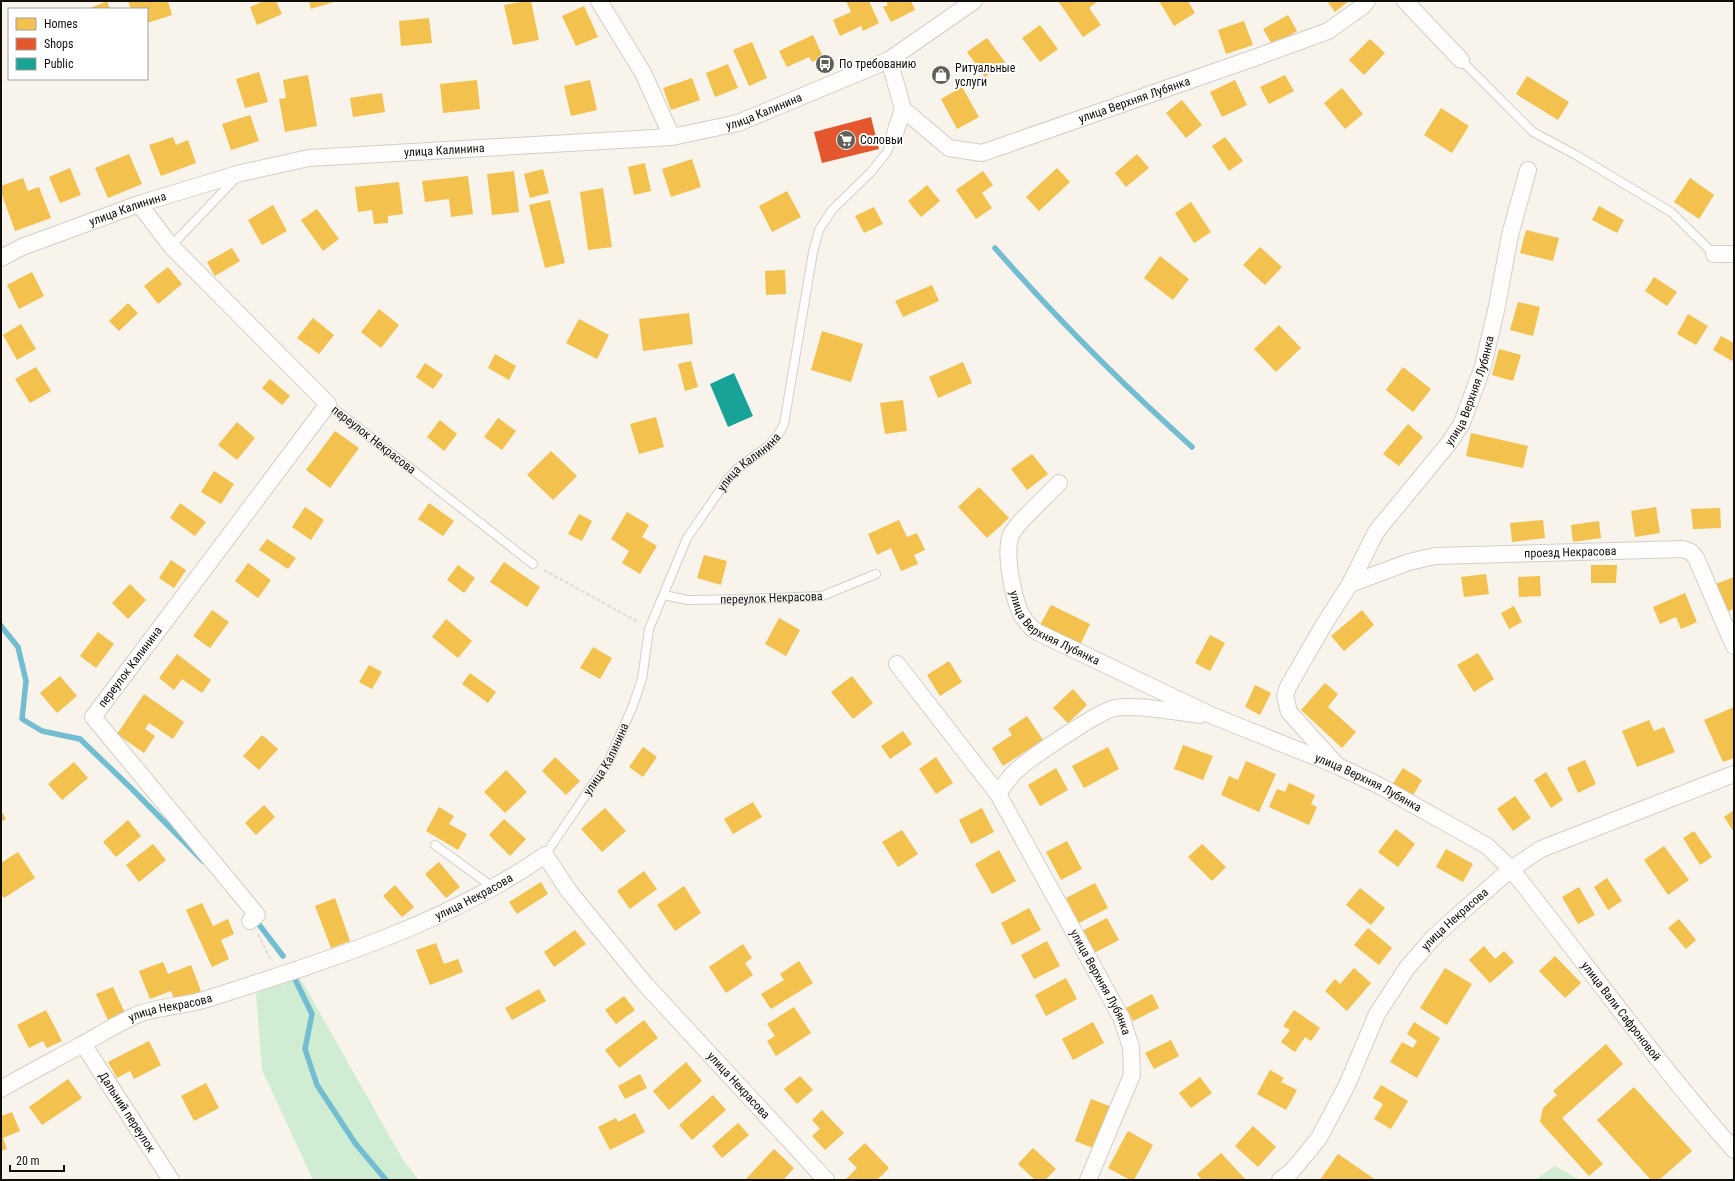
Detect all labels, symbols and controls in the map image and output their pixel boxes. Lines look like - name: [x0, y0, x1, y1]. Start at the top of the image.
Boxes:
- legend: [8, 8, 148, 80]
- text: Homes: [44, 17, 78, 31]
- text: Shops: [44, 37, 73, 51]
- bus stop icon: По требованию: [814, 53, 836, 75]
- text: Public: [44, 57, 74, 71]
- place label: По требованию: [839, 57, 916, 71]
- place label: Ритуальные услуги: [955, 61, 1016, 89]
- shop icon: Ритуальные услуги: [930, 64, 952, 86]
- street label: улица Верхняя Лубянка: [1077, 74, 1192, 126]
- street label: улица Калинина: [725, 90, 804, 132]
- supermarket icon: Соловьи: [835, 129, 857, 151]
- place label: Соловьи: [860, 133, 903, 147]
- street label: улица Калинина: [404, 141, 485, 159]
- street label: улица Калинина: [87, 189, 168, 229]
- street label: улица Верхняя Лубянка: [1442, 334, 1497, 448]
- street label: переулок Некрасова: [329, 403, 419, 477]
- street label: улица Калинина: [714, 430, 784, 494]
- street label: проезд Некрасова: [1524, 544, 1617, 560]
- street label: переулок Некрасова: [720, 589, 823, 606]
- street label: улица Верхняя Лубянка: [1007, 589, 1102, 668]
- street label: переулок Калинина: [95, 624, 165, 710]
- street label: улица Калинина: [581, 721, 632, 798]
- street label: улица Верхняя Лубянка: [1313, 750, 1424, 815]
- street label: улица Некрасова: [433, 871, 515, 923]
- street label: улица Некрасова: [1418, 885, 1491, 953]
- street label: улица Верхняя Лубянка: [1067, 927, 1134, 1037]
- street label: улица Вали Сафроновой: [1578, 959, 1664, 1064]
- street label: улица Некрасова: [126, 991, 214, 1025]
- street label: улица Некрасова: [704, 1049, 773, 1122]
- street label: Дальний переулок: [96, 1069, 158, 1155]
- scale bar: [10, 1147, 64, 1173]
- text: 20 m: [16, 1154, 40, 1168]

